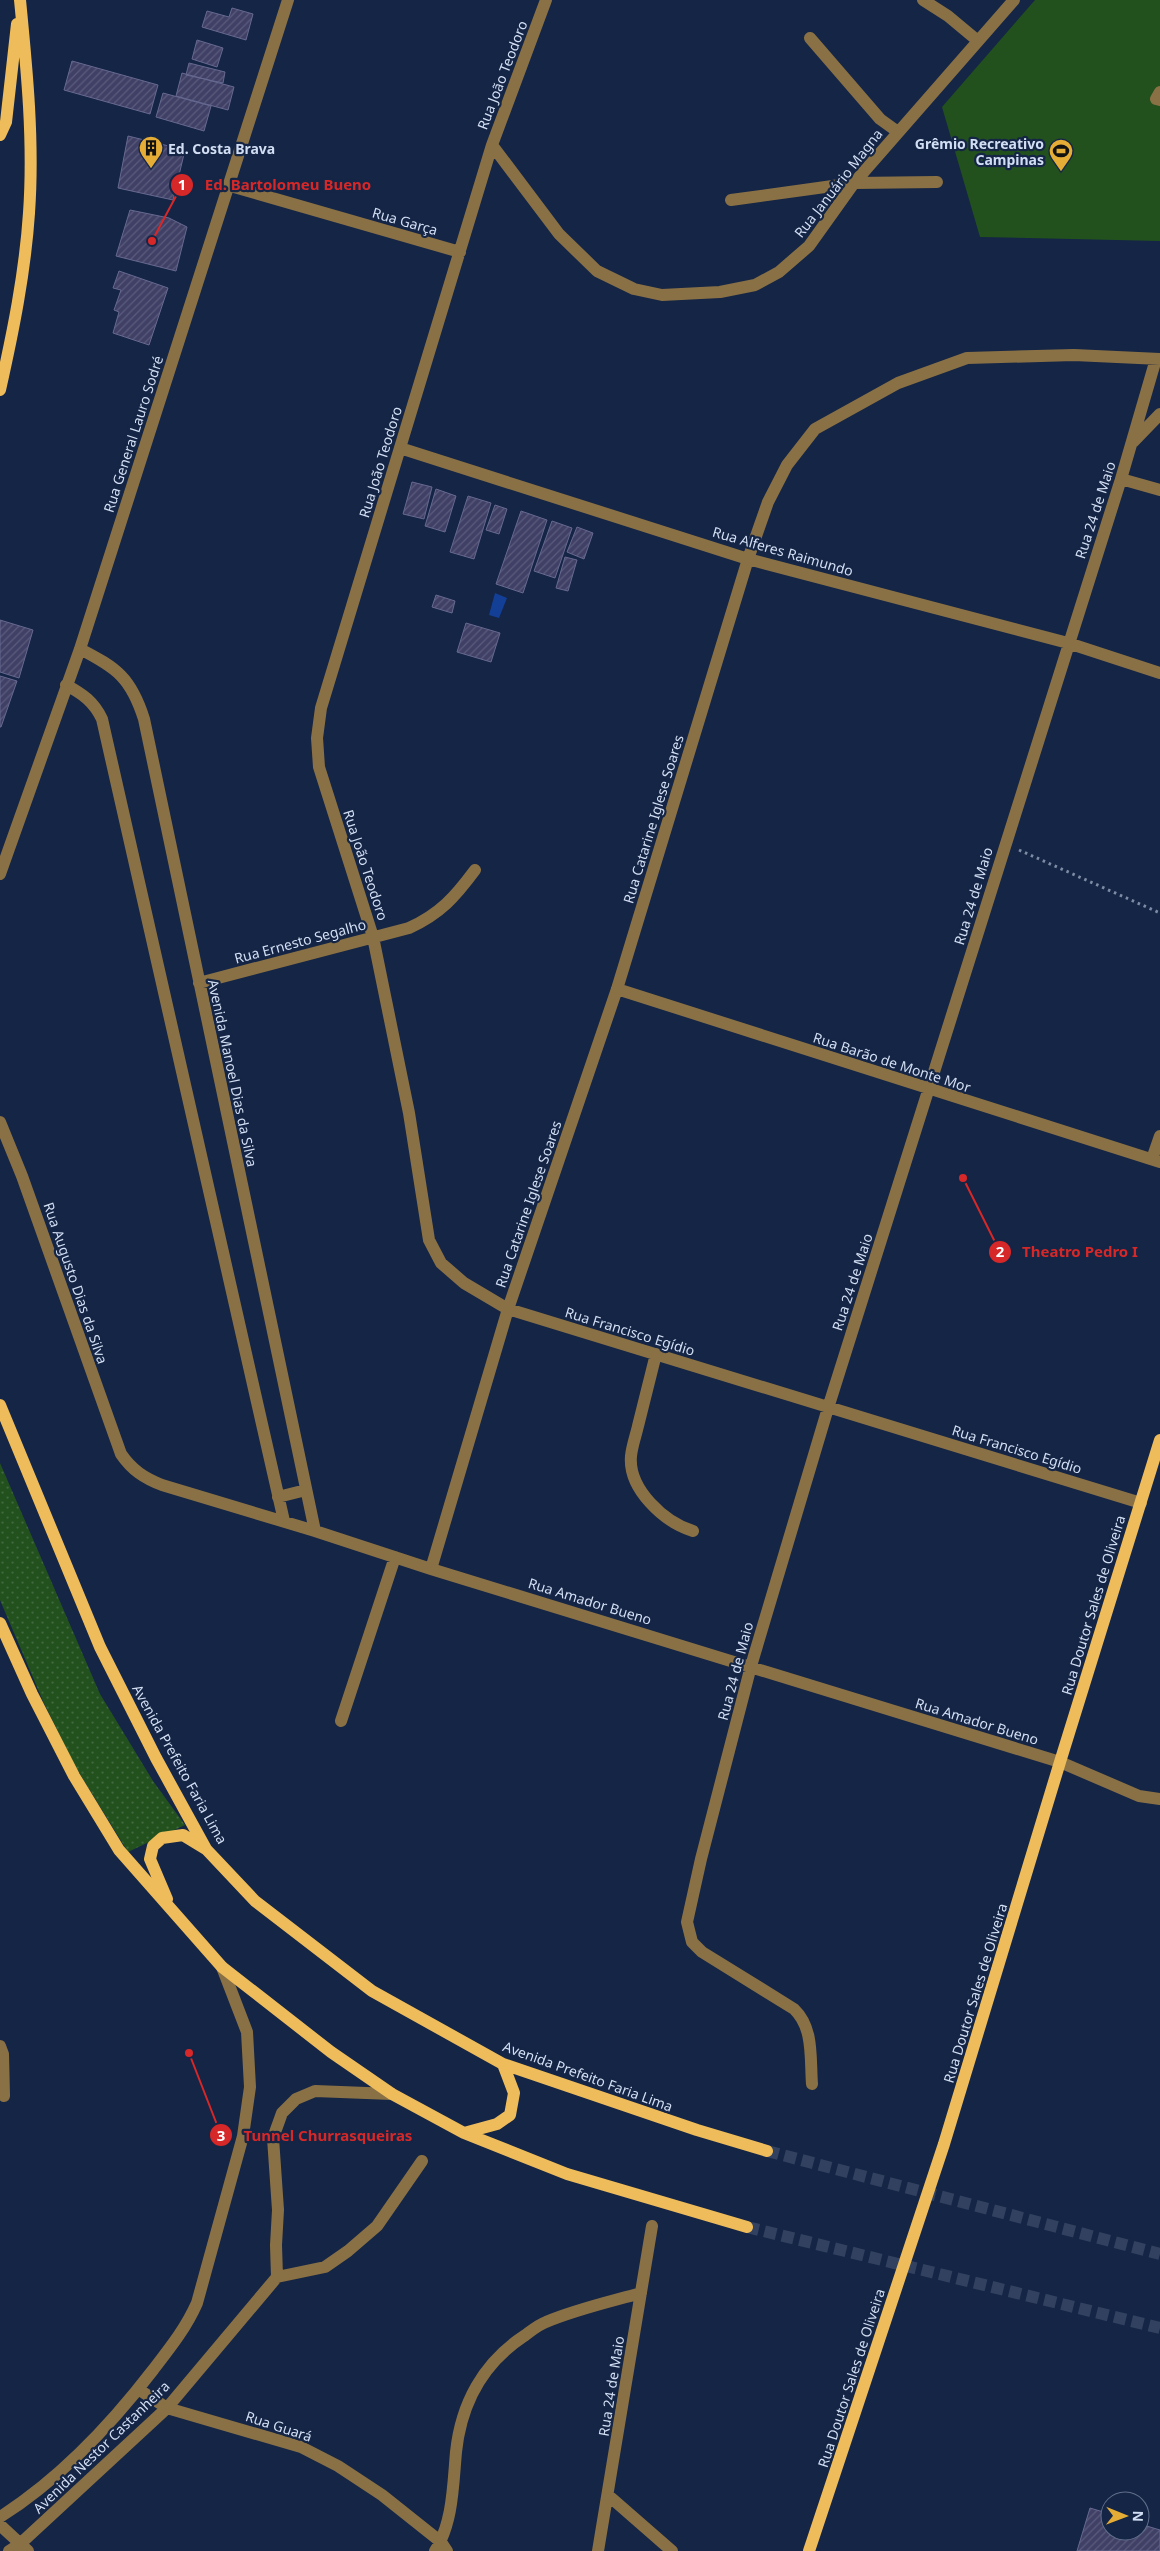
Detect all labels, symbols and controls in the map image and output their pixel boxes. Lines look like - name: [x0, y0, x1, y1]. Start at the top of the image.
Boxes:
- street label: Rua João Teodoro: [472, 18, 532, 132]
- street label: Rua Januário Magna: [790, 125, 886, 241]
- place label: Grêmio Recreativo Campinas: [915, 134, 1044, 169]
- building icon: Ed. Costa Brava: [138, 135, 164, 169]
- sports icon: Grêmio Recreativo Campinas: [1048, 138, 1074, 172]
- place label: Ed. Costa Brava: [168, 139, 275, 158]
- callout: Ed. Bartolomeu Bueno: [170, 170, 381, 200]
- text: 1: [178, 174, 186, 194]
- text: Ed. Bartolomeu Bueno: [205, 174, 371, 194]
- street label: Rua Garça: [370, 203, 440, 239]
- street label: Rua General Lauro Sodré: [99, 353, 167, 515]
- street label: Rua João Teodoro: [354, 404, 406, 520]
- street label: Rua 24 de Maio: [1070, 459, 1120, 561]
- street label: Rua Alferes Raimundo: [710, 522, 856, 580]
- street label: Rua Catarine Iglese Soares: [618, 732, 688, 906]
- street label: Rua João Teodoro: [339, 807, 393, 923]
- street label: Rua 24 de Maio: [949, 845, 997, 947]
- street label: Rua Ernesto Segalho: [232, 914, 368, 968]
- street label: Avenida Manoel Dias da Silva: [204, 978, 262, 1168]
- street label: Rua Barão de Monte Mor: [811, 1028, 973, 1097]
- street label: Rua Catarine Iglese Soares: [490, 1118, 566, 1290]
- street label: Rua Augusto Dias da Silva: [39, 1200, 113, 1366]
- street label: Rua 24 de Maio: [827, 1231, 877, 1333]
- callout: Theatro Pedro I: [987, 1237, 1148, 1267]
- text: 2: [996, 1241, 1005, 1261]
- text: Theatro Pedro I: [1022, 1241, 1138, 1261]
- street label: Rua Francisco Egídio: [563, 1302, 697, 1360]
- street label: Rua Francisco Egídio: [950, 1420, 1084, 1478]
- street label: Rua Doutor Sales de Oliveira: [1057, 1513, 1129, 1697]
- street label: Rua Amador Bueno: [526, 1573, 654, 1629]
- street label: Rua 24 de Maio: [713, 1620, 757, 1722]
- street label: Avenida Prefeito Faria Lima: [128, 1681, 232, 1847]
- street label: Rua Amador Bueno: [913, 1693, 1041, 1749]
- street label: Rua Doutor Sales de Oliveira: [939, 1901, 1011, 2085]
- street label: Avenida Prefeito Faria Lima: [500, 2036, 676, 2116]
- callout: Tunnel Churrasqueiras: [209, 2120, 423, 2150]
- text: 3: [217, 2125, 225, 2145]
- text: Tunnel Churrasqueiras: [244, 2125, 412, 2145]
- street label: Rua Doutor Sales de Oliveira: [813, 2286, 889, 2470]
- street label: Rua 24 de Maio: [594, 2334, 628, 2438]
- street label: Avenida Nestor Castanheira: [29, 2377, 173, 2517]
- street label: Rua Guará: [243, 2406, 315, 2446]
- north arrow: [1100, 2491, 1150, 2541]
- text: N: [1129, 2510, 1148, 2522]

